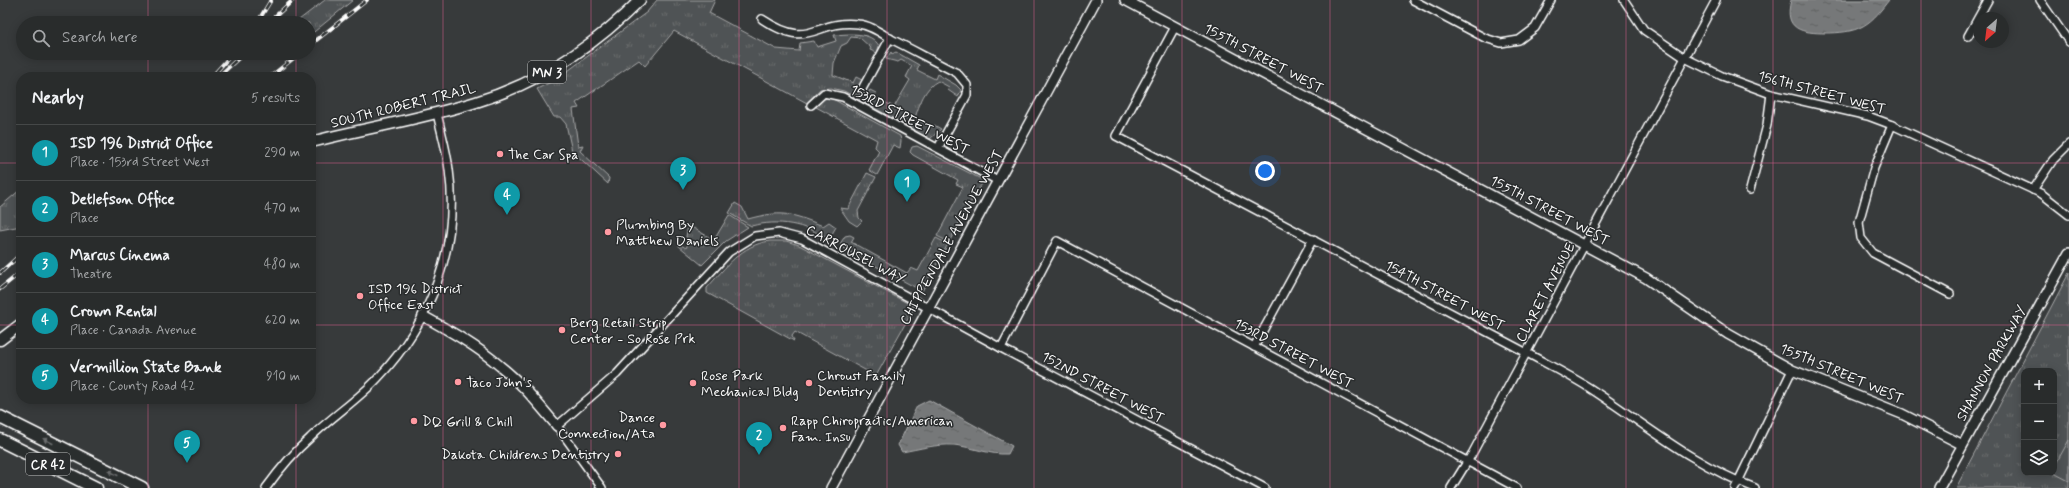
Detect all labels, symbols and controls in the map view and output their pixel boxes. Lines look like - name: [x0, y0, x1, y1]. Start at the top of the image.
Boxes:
- north arrow: [1973, 12, 2009, 48]
- search box: [16, 16, 316, 60]
- street label: 155TH STREET WEST: [1201, 20, 1326, 98]
- icon: search: [30, 27, 52, 49]
- text: Search here: [62, 28, 138, 48]
- road number: MN 3: [528, 61, 566, 83]
- street label: 156TH STREET WEST: [1756, 67, 1888, 119]
- street label: SOUTH ROBERT TRAIL: [329, 79, 478, 133]
- street label: 153RD STREET WEST: [847, 81, 972, 159]
- text: Nearby: [32, 87, 84, 109]
- text: 5 results: [251, 90, 300, 107]
- text: ISD 196 District Office: [70, 134, 213, 154]
- text: 1: [42, 144, 48, 161]
- text: 290 m: [264, 144, 300, 161]
- place label: The Car Spa: [508, 146, 578, 164]
- street label: CHIPPENDALE AVENUE WEST: [896, 147, 1008, 328]
- marker: The Car Spa: [495, 149, 505, 159]
- text: Place · 153rd Street West: [70, 154, 210, 171]
- pin: 3: [670, 157, 696, 190]
- your location: [1255, 161, 1275, 181]
- pin: 1: [894, 169, 920, 202]
- street label: 155TH STREET WEST: [1487, 172, 1612, 250]
- pin: 4: [494, 182, 520, 215]
- text: Detlefson Office: [70, 190, 175, 210]
- text: 2: [42, 200, 48, 217]
- text: 470 m: [264, 200, 300, 217]
- text: Place: [70, 210, 99, 227]
- place label: Plumbing By Matthew Daniels: [616, 216, 719, 250]
- street label: CARROUSEL WAY: [803, 221, 908, 289]
- marker: Plumbing By Matthew Daniels: [603, 227, 613, 237]
- street label: CLARET AVENUE: [1512, 240, 1580, 345]
- text: Marcus Cinema: [70, 246, 170, 266]
- text: 3: [42, 256, 48, 273]
- text: 480 m: [264, 256, 300, 273]
- street label: 154TH STREET WEST: [1382, 257, 1507, 335]
- text: Theatre: [70, 266, 112, 283]
- place label: ISD 196 District Office East: [368, 280, 463, 314]
- marker: ISD 196 District Office East: [355, 291, 365, 301]
- text: Crown Rental: [70, 302, 156, 322]
- street label: SHANNON PARKWAY: [1953, 302, 2031, 425]
- text: 4: [41, 312, 49, 329]
- text: 620 m: [265, 312, 300, 329]
- place label: Berg Retail Strip Center - So Rose Prk: [570, 314, 695, 348]
- street label: 153RD STREET WEST: [1231, 315, 1356, 393]
- text: Place · Canada Avenue: [70, 322, 197, 339]
- marker: Berg Retail Strip Center - So Rose Prk: [557, 325, 567, 335]
- street label: 155TH STREET WEST: [1777, 340, 1906, 408]
- street label: 152ND STREET WEST: [1038, 348, 1167, 428]
- text: Vermillion State Bank: [70, 358, 222, 378]
- place label: Rose Park Mechanical Bldg: [701, 367, 798, 401]
- place label: Chroust Family Dentistry: [817, 367, 905, 401]
- text: 5: [41, 368, 49, 385]
- text: 910 m: [266, 368, 300, 385]
- map controls: [2021, 368, 2057, 476]
- button: +: [2021, 368, 2057, 404]
- place label: Taco John's: [466, 374, 532, 392]
- marker: Taco John's: [453, 377, 463, 387]
- text: Place · County Road 42: [70, 378, 195, 395]
- marker: Rose Park Mechanical Bldg: [688, 378, 698, 388]
- marker: Chroust Family Dentistry: [804, 378, 814, 388]
- button: −: [2021, 404, 2057, 440]
- place label: Dance Connection/Ata: [558, 409, 655, 443]
- place label: Rapp Chiropractic/American Fam. Insu: [791, 412, 953, 446]
- place label: DQ Grill & Chill: [422, 413, 513, 431]
- marker: DQ Grill & Chill: [409, 416, 419, 426]
- marker: Dance Connection/Ata: [658, 420, 668, 430]
- pin: 2: [746, 422, 772, 455]
- marker: Rapp Chiropractic/American Fam. Insu: [778, 423, 788, 433]
- pin: 5: [174, 430, 200, 463]
- one-way arrow: [43, 438, 54, 444]
- button: layers: [2021, 440, 2057, 476]
- place label: Dakota Childrens Dentistry: [441, 446, 610, 464]
- marker: Dakota Childrens Dentistry: [613, 449, 623, 459]
- road number: CR 42: [26, 453, 70, 475]
- one-way arrow: [107, 470, 118, 476]

